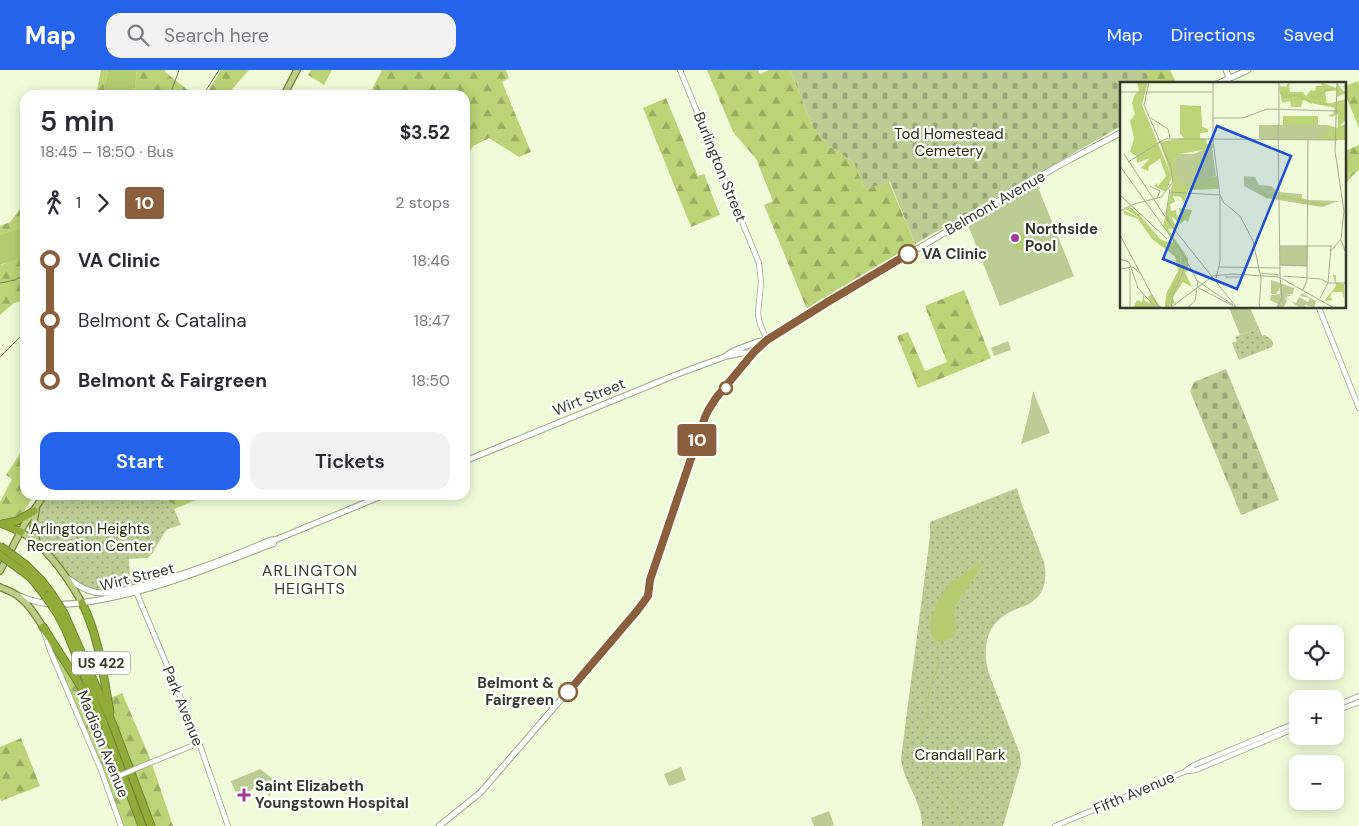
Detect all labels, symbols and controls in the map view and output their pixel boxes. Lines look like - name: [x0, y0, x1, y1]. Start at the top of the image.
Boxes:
- search box: [106, 13, 456, 58]
- text: Map: [25, 20, 76, 51]
- icon: search: [124, 21, 152, 49]
- text: Search here: [164, 23, 269, 48]
- text: Map: [1107, 23, 1143, 47]
- text: Directions: [1171, 23, 1256, 47]
- text: Saved: [1284, 23, 1334, 47]
- inset map: [1120, 82, 1346, 309]
- text: 5 min: [40, 103, 114, 140]
- street label: Burlington Street: [689, 109, 751, 225]
- text: $3.52: [400, 120, 450, 145]
- park label: Tod Homestead Cemetery: [894, 124, 1004, 161]
- text: 18:45 – 18:50 · Bus: [40, 141, 174, 162]
- street label: Belmont Avenue: [941, 166, 1049, 240]
- icon: walk: [40, 189, 68, 217]
- icon: forward: [89, 189, 117, 217]
- text: 10: [135, 191, 154, 215]
- text: 1: [76, 192, 81, 213]
- text: 2 stops: [395, 192, 450, 213]
- place label: Northside Pool: [1025, 219, 1098, 256]
- marker: Northside Pool: [1009, 232, 1021, 244]
- marker: VA Clinic: [898, 244, 918, 264]
- place label: VA Clinic: [922, 244, 987, 264]
- text: VA Clinic: [78, 248, 160, 273]
- text: 18:46: [412, 250, 450, 271]
- text: Belmont & Catalina: [78, 308, 247, 333]
- text: 18:47: [414, 310, 450, 331]
- text: Belmont & Fairgreen: [78, 368, 267, 393]
- text: 18:50: [411, 370, 450, 391]
- street label: Wirt Street: [550, 373, 628, 421]
- unlabelled marker: [719, 381, 733, 395]
- line badge: 10: [674, 424, 720, 456]
- text: 10: [687, 428, 707, 452]
- button: Start: [40, 432, 240, 490]
- button: Tickets: [250, 432, 450, 490]
- park label: Arlington Heights Recreation Center: [27, 519, 153, 556]
- street label: Wirt Street: [98, 558, 176, 596]
- district label: ARLINGTON HEIGHTS: [262, 560, 358, 599]
- map controls: [1289, 625, 1344, 810]
- button: locate: [1289, 625, 1344, 680]
- road number: US 422: [72, 652, 130, 674]
- street label: Park Avenue: [158, 663, 208, 749]
- place label: Belmont & Fairgreen: [477, 673, 554, 710]
- marker: Belmont & Fairgreen: [558, 682, 578, 702]
- street label: Madison Avenue: [72, 688, 134, 800]
- button: +: [1289, 690, 1344, 745]
- park label: Crandall Park: [915, 745, 1006, 765]
- button: −: [1289, 755, 1344, 810]
- street label: Fifth Avenue: [1090, 767, 1178, 819]
- place label: Saint Elizabeth Youngstown Hospital: [255, 776, 409, 813]
- marker: Saint Elizabeth Youngstown Hospital: [237, 788, 251, 802]

